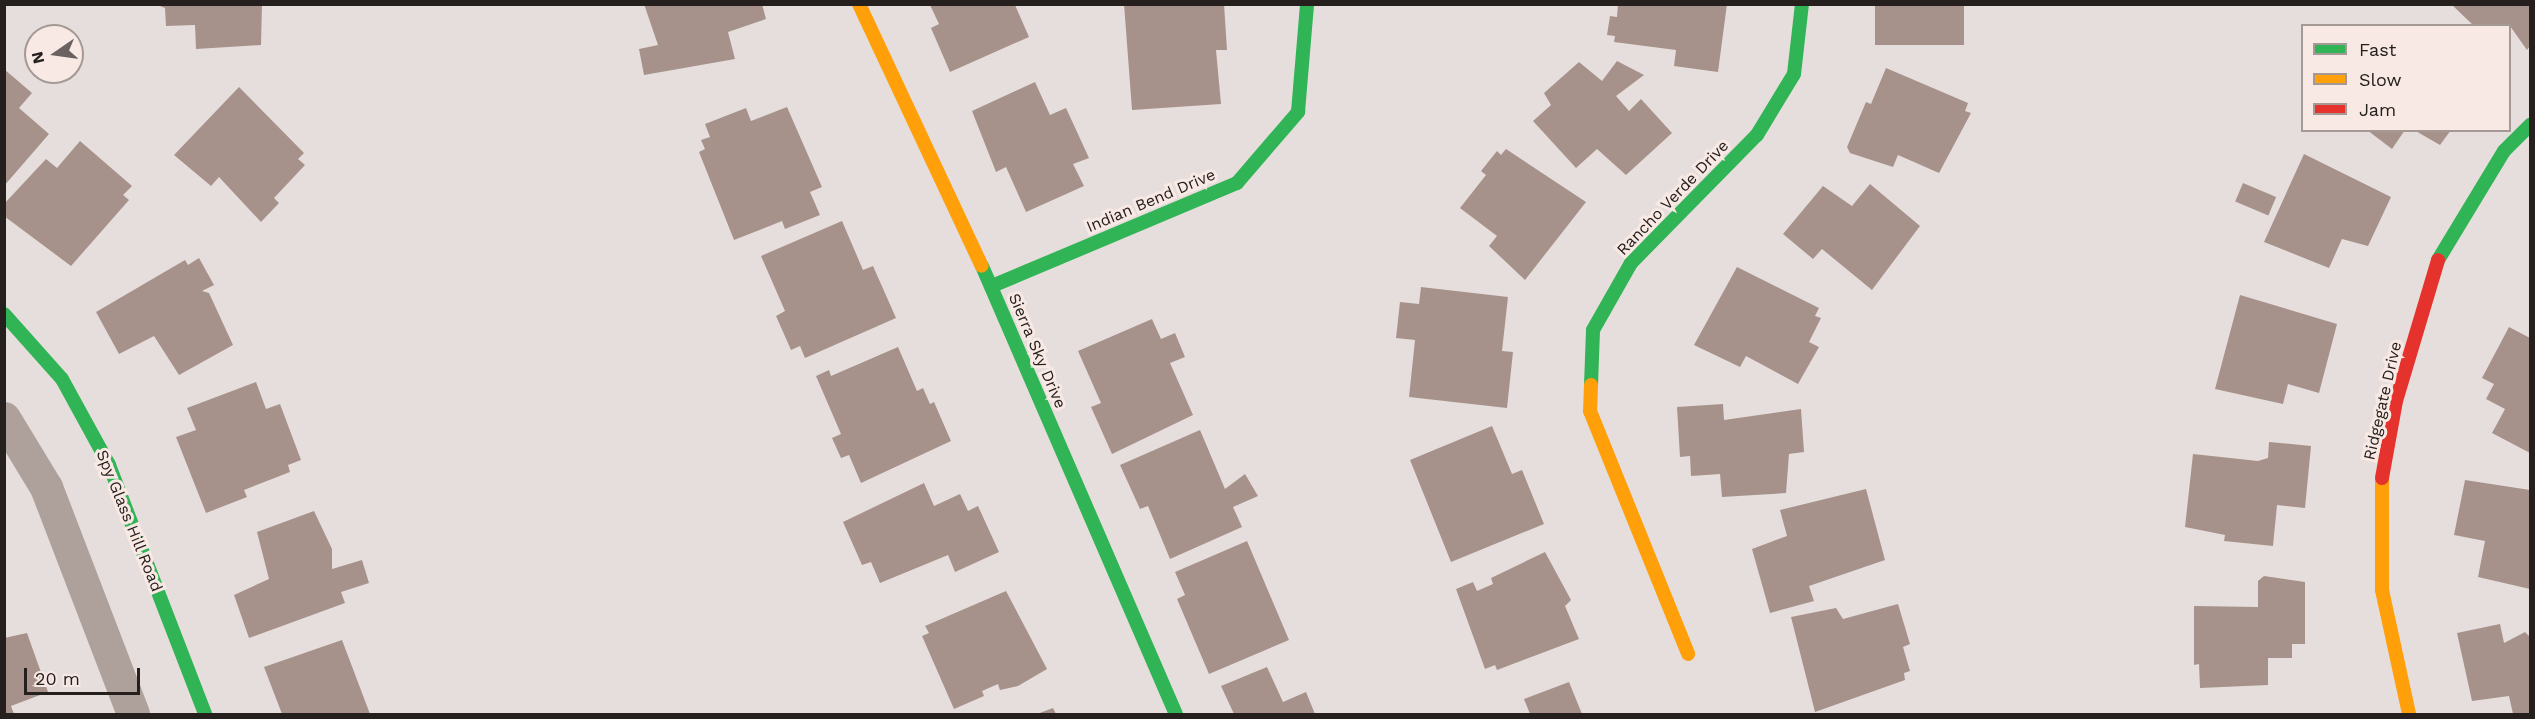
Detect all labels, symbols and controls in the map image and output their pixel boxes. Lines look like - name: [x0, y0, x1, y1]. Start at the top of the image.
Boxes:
- north arrow: [24, 24, 84, 84]
- legend: [2301, 24, 2511, 132]
- text: Fast: [2359, 39, 2396, 60]
- text: N: [27, 50, 49, 66]
- text: Slow: [2359, 69, 2402, 90]
- text: Jam: [2359, 99, 2396, 120]
- street label: Rancho Verde Drive: [1613, 136, 1733, 260]
- street label: Indian Bend Drive: [1084, 165, 1218, 237]
- street label: Sierra Sky Drive: [1004, 290, 1070, 412]
- street label: Ridgegate Drive: [2360, 340, 2406, 462]
- street label: Spy Glass Hill Road: [92, 447, 166, 595]
- scale bar: [27, 656, 142, 694]
- text: 20 m: [35, 668, 80, 689]

